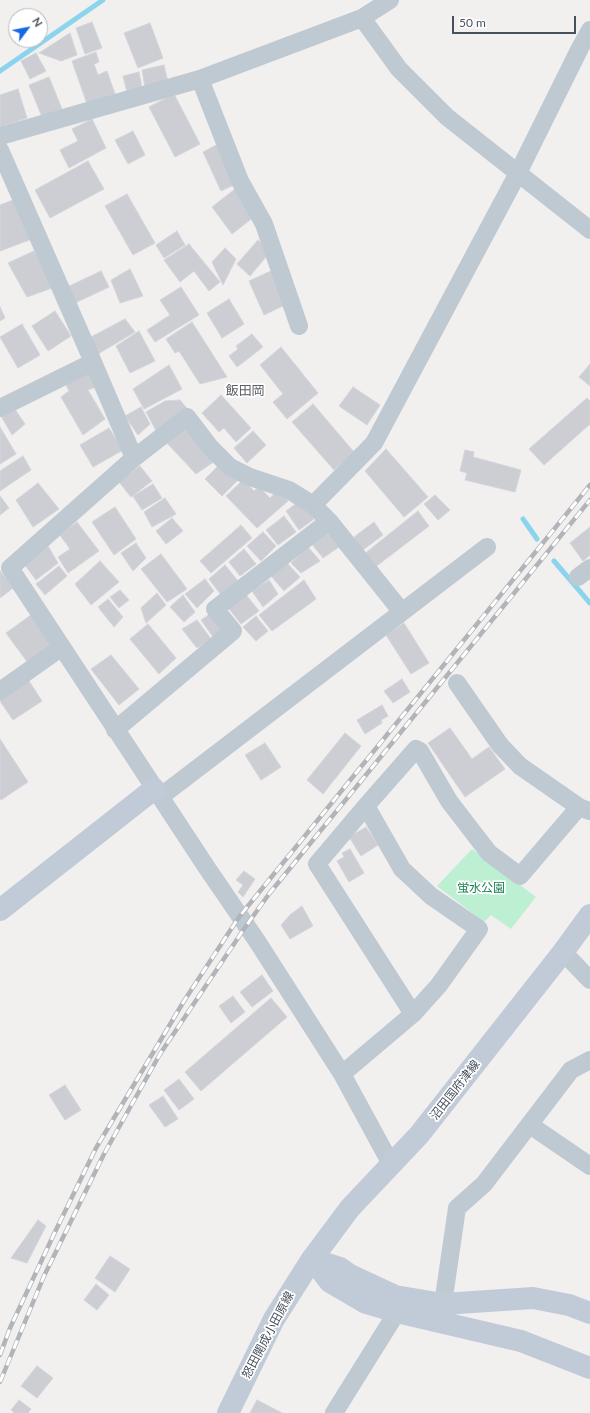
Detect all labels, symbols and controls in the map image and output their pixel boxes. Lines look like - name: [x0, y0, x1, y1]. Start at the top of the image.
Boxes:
- north arrow: [8, 8, 48, 48]
- scale bar: [454, 8, 578, 34]
- text: N: [30, 15, 46, 29]
- text: 50 m: [459, 15, 486, 30]
- district label: 飯田岡: [226, 383, 264, 399]
- park label: 蛍水公園: [457, 881, 505, 895]
- street label: 沼田国府津線: [427, 1057, 483, 1123]
- street label: 怒田開成小田原線: [239, 1289, 297, 1381]

